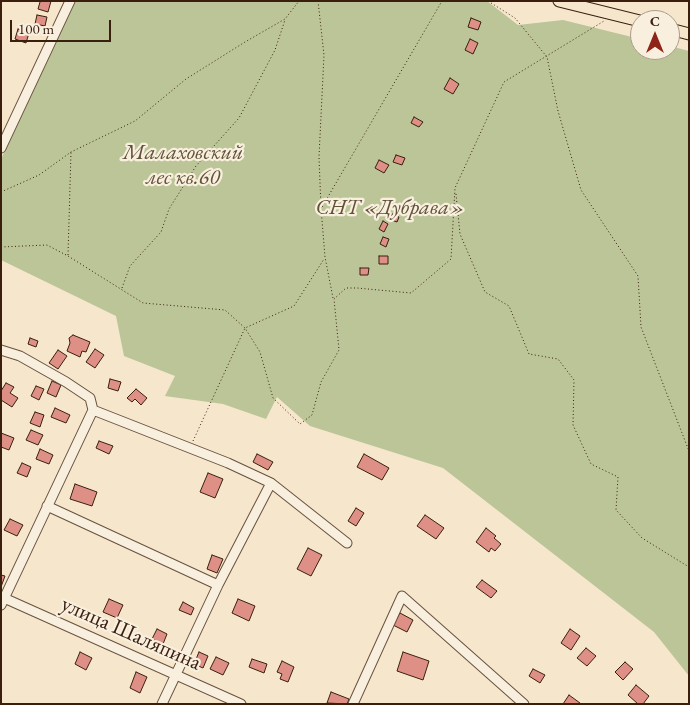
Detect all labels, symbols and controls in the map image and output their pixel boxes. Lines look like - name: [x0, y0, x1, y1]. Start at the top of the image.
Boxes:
- scale bar: [12, 10, 114, 42]
- north arrow: [630, 10, 680, 60]
- text: С: [650, 12, 660, 30]
- text: 100 m: [18, 19, 54, 38]
- park label: Малаховский лес кв.60: [123, 140, 243, 192]
- park label: СНТ «Дубрава»: [315, 195, 465, 221]
- street label: улица Шаляпина: [57, 591, 205, 677]

